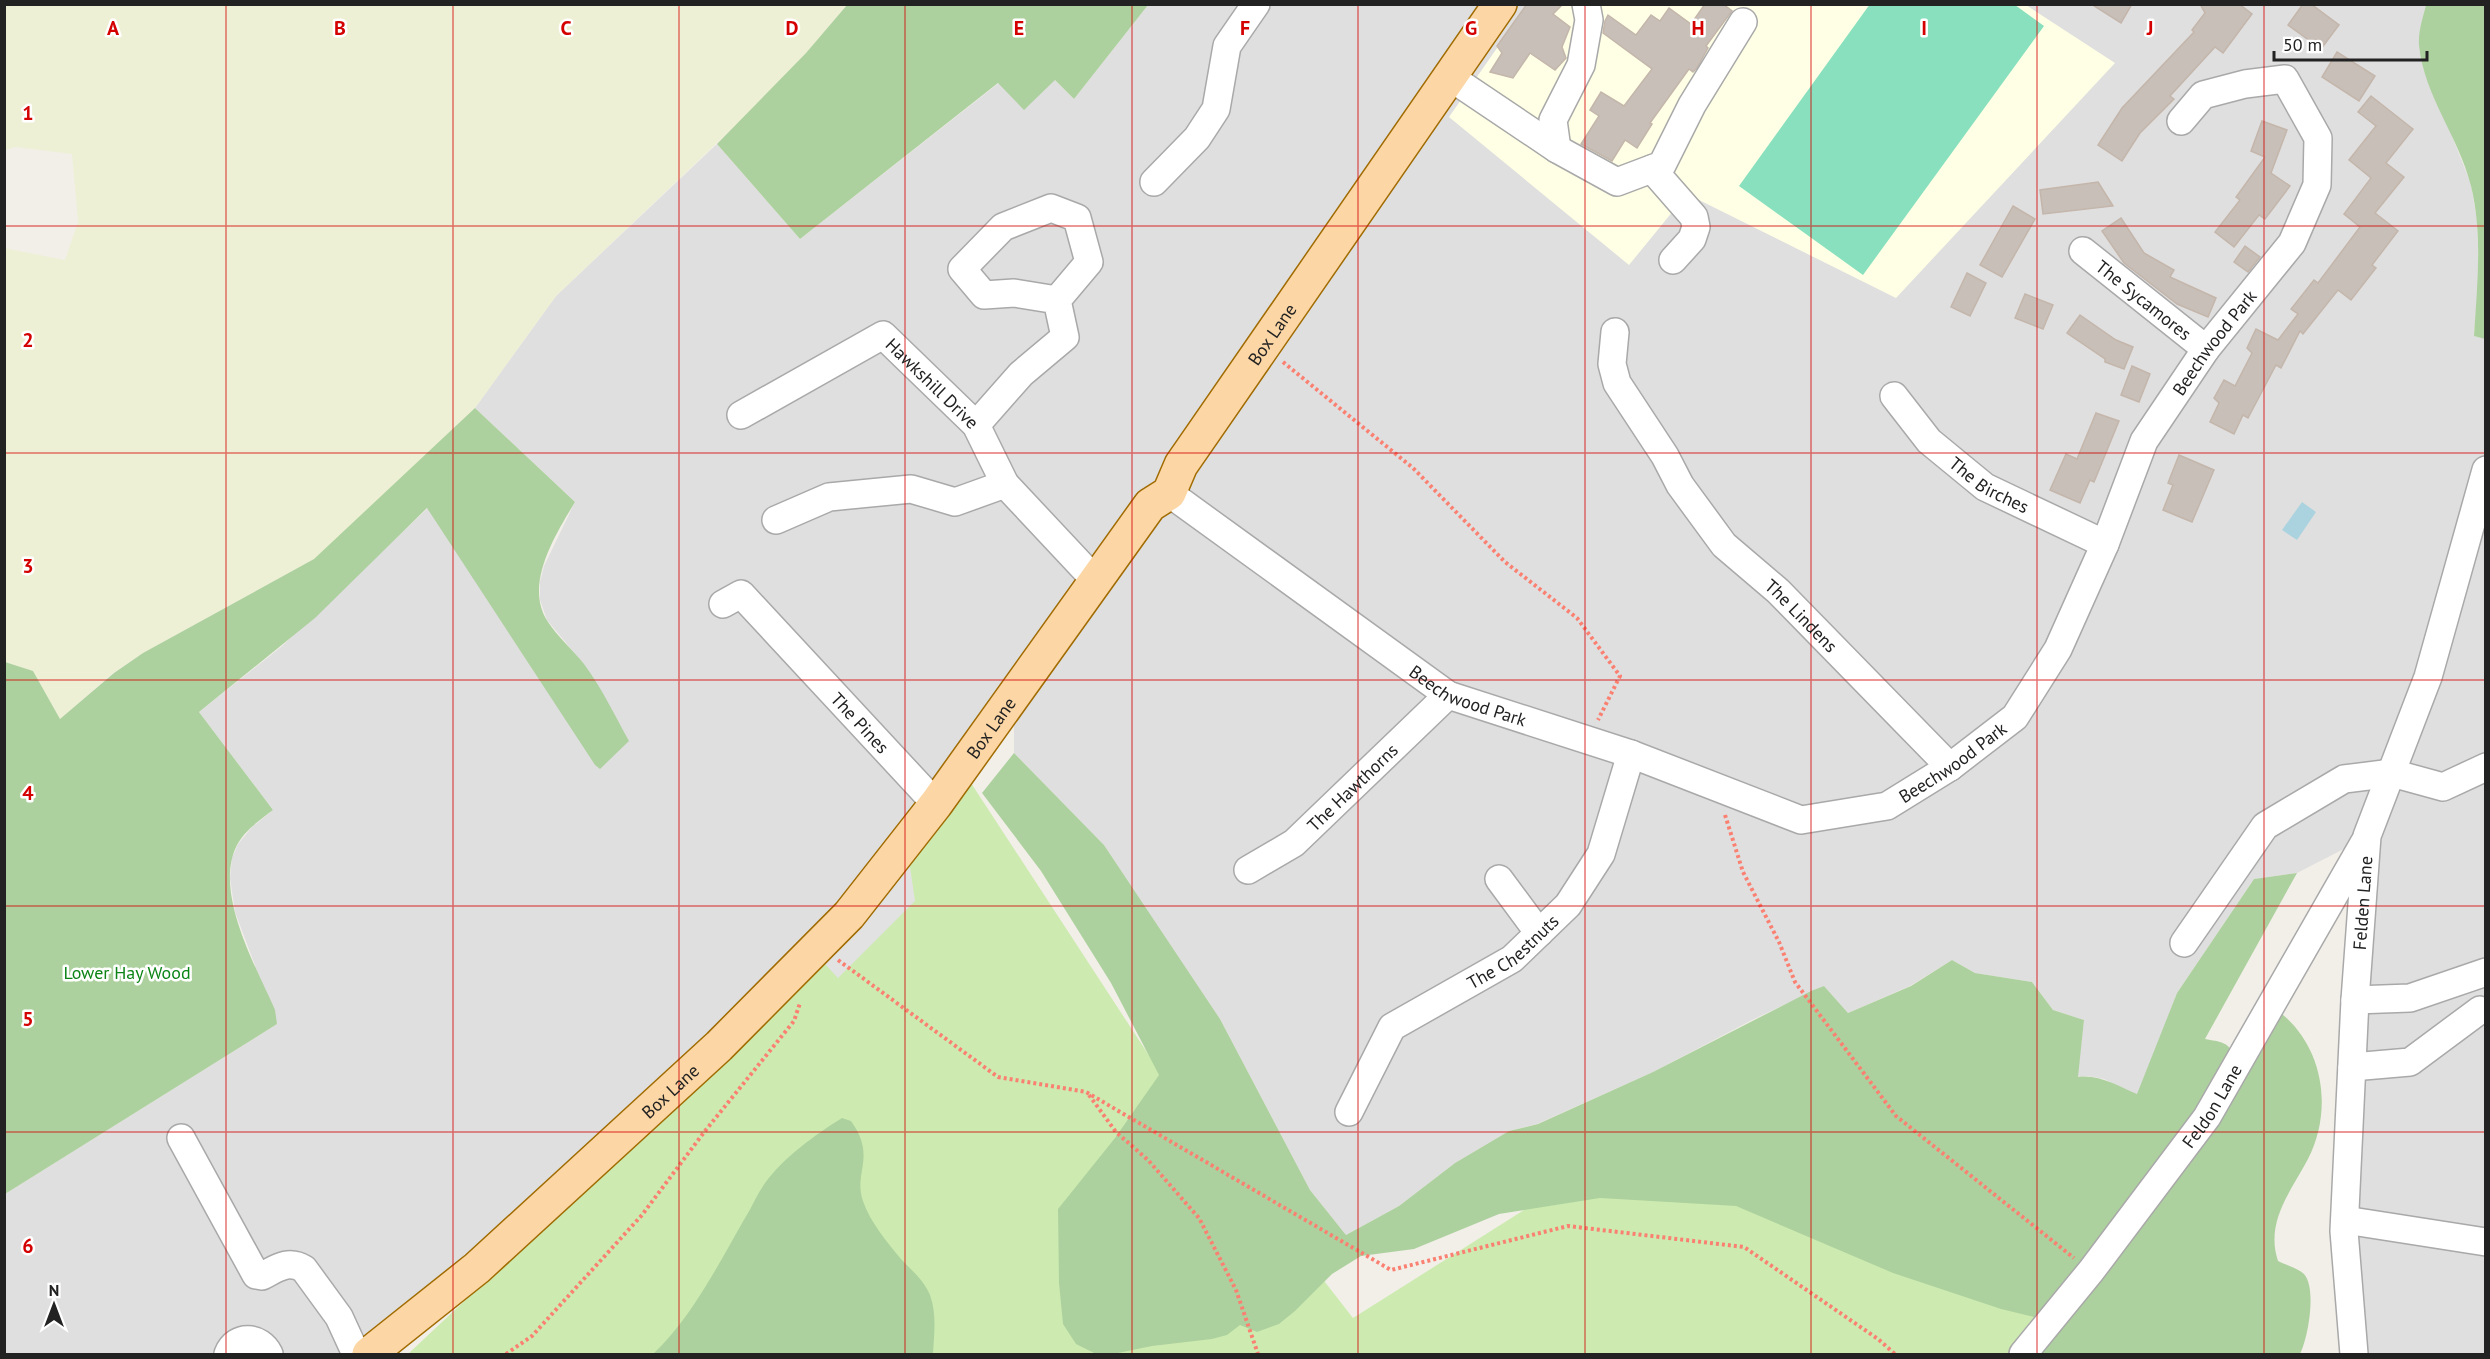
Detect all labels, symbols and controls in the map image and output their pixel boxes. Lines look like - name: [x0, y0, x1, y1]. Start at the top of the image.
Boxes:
- text: A: [107, 15, 120, 41]
- text: B: [334, 15, 346, 41]
- text: C: [560, 15, 572, 41]
- text: D: [786, 15, 799, 41]
- text: E: [1014, 15, 1024, 41]
- text: F: [1240, 15, 1250, 41]
- text: G: [1465, 15, 1477, 41]
- text: H: [1691, 15, 1705, 41]
- text: I: [1921, 15, 1927, 41]
- text: J: [2146, 15, 2153, 41]
- scale bar: [2274, 24, 2427, 62]
- text: 50 m: [2283, 33, 2322, 56]
- text: 1: [22, 100, 34, 126]
- street label: The Sycamores: [2092, 255, 2196, 345]
- street label: Beechwood Park: [2167, 285, 2261, 399]
- street label: Box Lane: [1242, 299, 1301, 369]
- text: 2: [22, 327, 34, 353]
- street label: Hawkshill Drive: [881, 333, 984, 433]
- street label: The Birches: [1945, 451, 2033, 518]
- text: 3: [22, 553, 34, 579]
- street label: The Lindens: [1760, 574, 1843, 657]
- street label: Beechwood Park: [1405, 660, 1530, 731]
- street label: The Pines: [826, 687, 894, 758]
- street label: Box Lane: [961, 692, 1020, 763]
- street label: Beechwood Park: [1894, 716, 2011, 808]
- street label: The Hawthorns: [1302, 738, 1402, 836]
- text: 4: [22, 780, 34, 806]
- street label: Felden Lane: [2347, 855, 2377, 951]
- street label: The Chestnuts: [1463, 909, 1563, 994]
- park label: Lower Hay Wood: [63, 961, 191, 984]
- text: 5: [22, 1006, 34, 1032]
- street label: Box Lane: [636, 1059, 704, 1123]
- street label: Feldon Lane: [2176, 1060, 2246, 1152]
- text: 6: [22, 1233, 34, 1259]
- north arrow: [24, 1275, 84, 1335]
- text: N: [49, 1280, 59, 1300]

